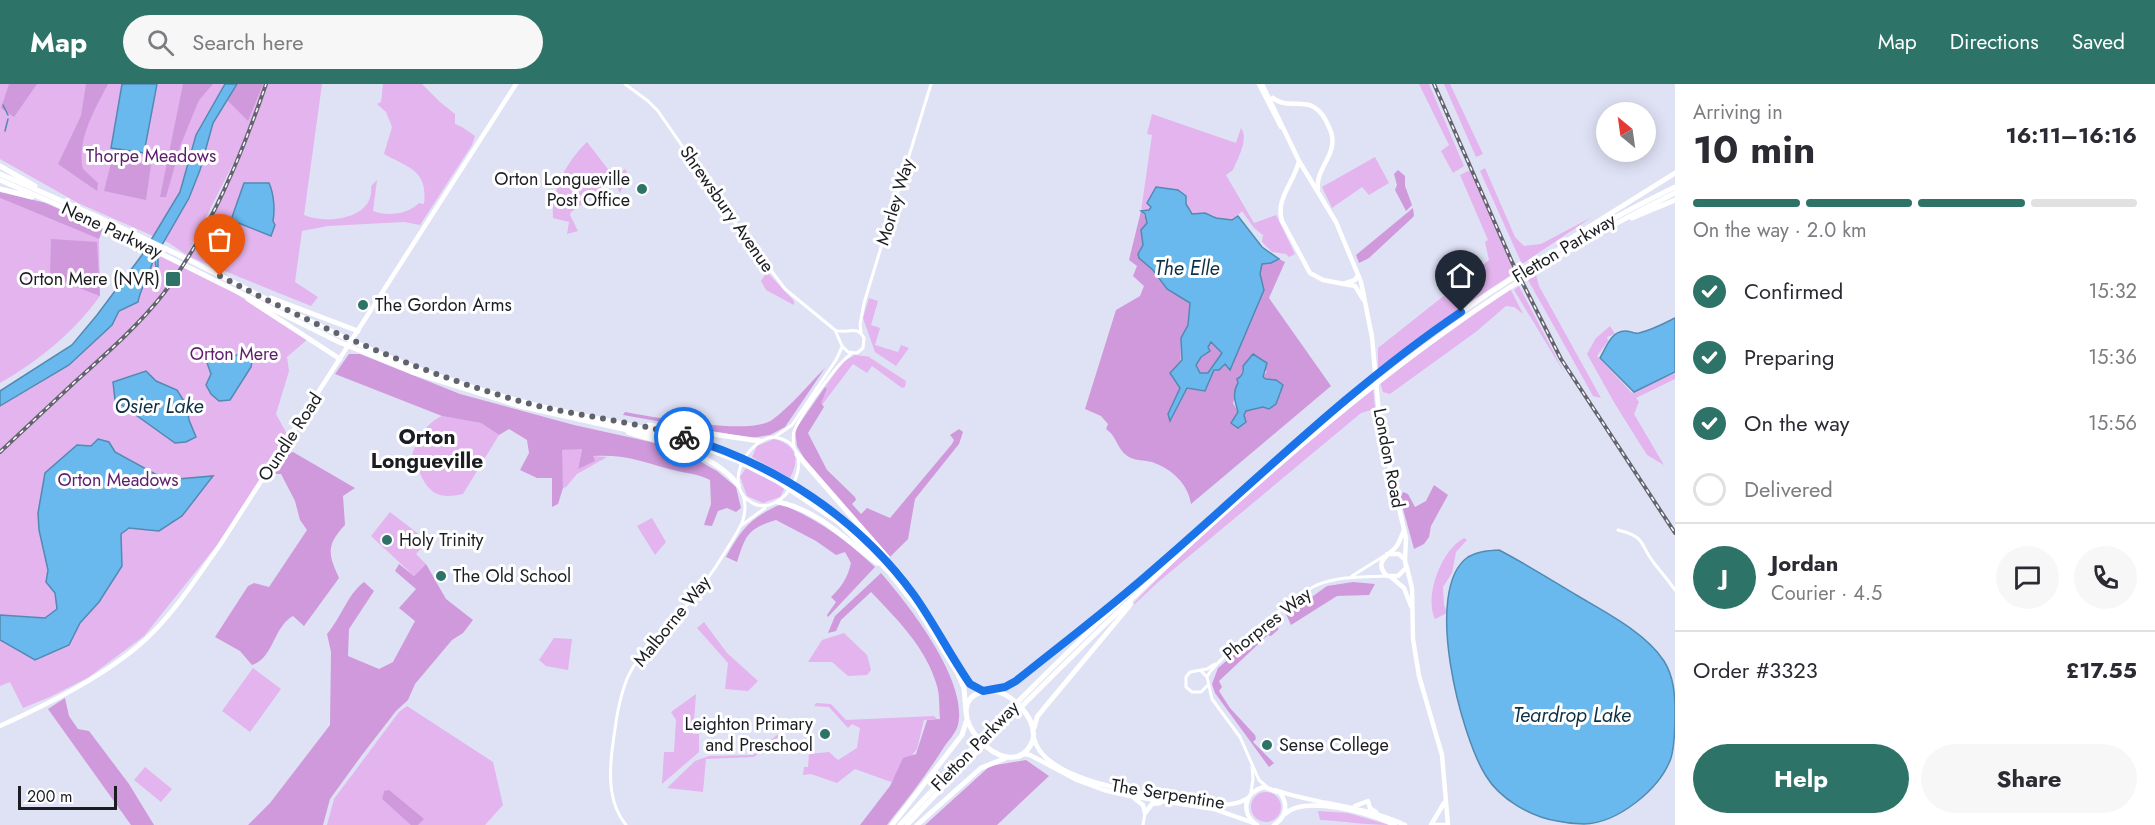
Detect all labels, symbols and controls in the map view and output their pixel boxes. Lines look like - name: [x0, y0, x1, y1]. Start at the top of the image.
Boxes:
- search box: [123, 15, 543, 69]
- text: Map: [30, 22, 87, 63]
- icon: search: [144, 26, 177, 59]
- text: Search here: [192, 26, 304, 58]
- text: Map: [1878, 27, 1917, 57]
- text: Directions: [1950, 27, 2039, 57]
- text: Saved: [2072, 27, 2125, 57]
- text: Arriving in: [1693, 98, 1783, 127]
- north arrow: [1596, 102, 1656, 162]
- map controls: [1596, 102, 1656, 162]
- text: 16:11–16:16: [2005, 119, 2137, 151]
- text: 10 min: [1693, 121, 1816, 178]
- street label: Shrewsbury Avenue: [673, 140, 781, 278]
- park label: Thorpe Meadows: [86, 143, 216, 169]
- street label: Morley Way: [869, 155, 921, 249]
- place label: Orton Longueville Post Office: [494, 166, 630, 213]
- marker: Orton Longueville Post Office: [635, 182, 649, 196]
- street label: Nene Parkway: [57, 195, 167, 265]
- street label: Fletton Parkway: [1507, 207, 1621, 289]
- pin: [194, 214, 245, 276]
- text: On the way · 2.0 km: [1693, 216, 1867, 245]
- icon: bag: [203, 223, 236, 256]
- pin: [1435, 250, 1486, 312]
- water label: The Elle: [1155, 254, 1219, 283]
- icon: home: [1444, 259, 1477, 292]
- place label: Orton Mere (NVR): [19, 266, 160, 292]
- marker: Orton Mere (NVR): [164, 270, 182, 288]
- icon: check: [1693, 275, 1726, 308]
- text: Confirmed: [1744, 275, 1843, 307]
- text: 15:32: [2088, 277, 2137, 306]
- place label: The Gordon Arms: [375, 292, 512, 318]
- marker: The Gordon Arms: [356, 298, 370, 312]
- park label: Orton Mere: [190, 341, 278, 367]
- icon: check: [1693, 341, 1726, 374]
- text: Preparing: [1744, 341, 1835, 373]
- text: 15:36: [2088, 343, 2137, 372]
- street label: Oundle Road: [252, 388, 328, 486]
- water label: Osier Lake: [115, 392, 203, 421]
- street label: London Road: [1367, 406, 1411, 510]
- courier: [654, 407, 714, 467]
- icon: check: [1693, 407, 1726, 440]
- text: On the way: [1744, 407, 1849, 439]
- text: 15:56: [2088, 409, 2137, 438]
- icon: bike: [668, 421, 701, 454]
- district label: Orton Longueville: [371, 422, 483, 476]
- park label: Orton Meadows: [57, 467, 179, 493]
- text: Delivered: [1744, 473, 1833, 505]
- place label: Holy Trinity: [399, 527, 483, 553]
- marker: Holy Trinity: [380, 533, 394, 547]
- button: chat: [1996, 546, 2059, 609]
- button: phone: [2074, 546, 2137, 609]
- text: Jordan: [1771, 547, 1838, 579]
- text: J: [1721, 561, 1728, 593]
- place label: The Old School: [453, 563, 571, 589]
- marker: The Old School: [434, 569, 448, 583]
- street label: Malborne Way: [627, 570, 717, 672]
- text: Courier · 4.5: [1771, 579, 1882, 608]
- street label: Phorpres Way: [1217, 581, 1317, 667]
- text: Order #3323: [1693, 654, 1818, 686]
- text: £17.55: [2066, 654, 2137, 686]
- street label: Fletton Parkway: [925, 695, 1025, 797]
- water label: Teardrop Lake: [1513, 701, 1631, 730]
- place label: Leighton Primary and Preschool: [685, 711, 813, 758]
- marker: Leighton Primary and Preschool: [818, 727, 832, 741]
- place label: Sense College: [1279, 732, 1389, 758]
- marker: Sense College: [1260, 738, 1274, 752]
- button: Help: [1693, 744, 1909, 813]
- button: Share: [1921, 744, 2137, 813]
- street label: The Serpentine: [1109, 772, 1227, 816]
- scale bar: [18, 783, 117, 810]
- text: 200 m: [27, 785, 73, 808]

